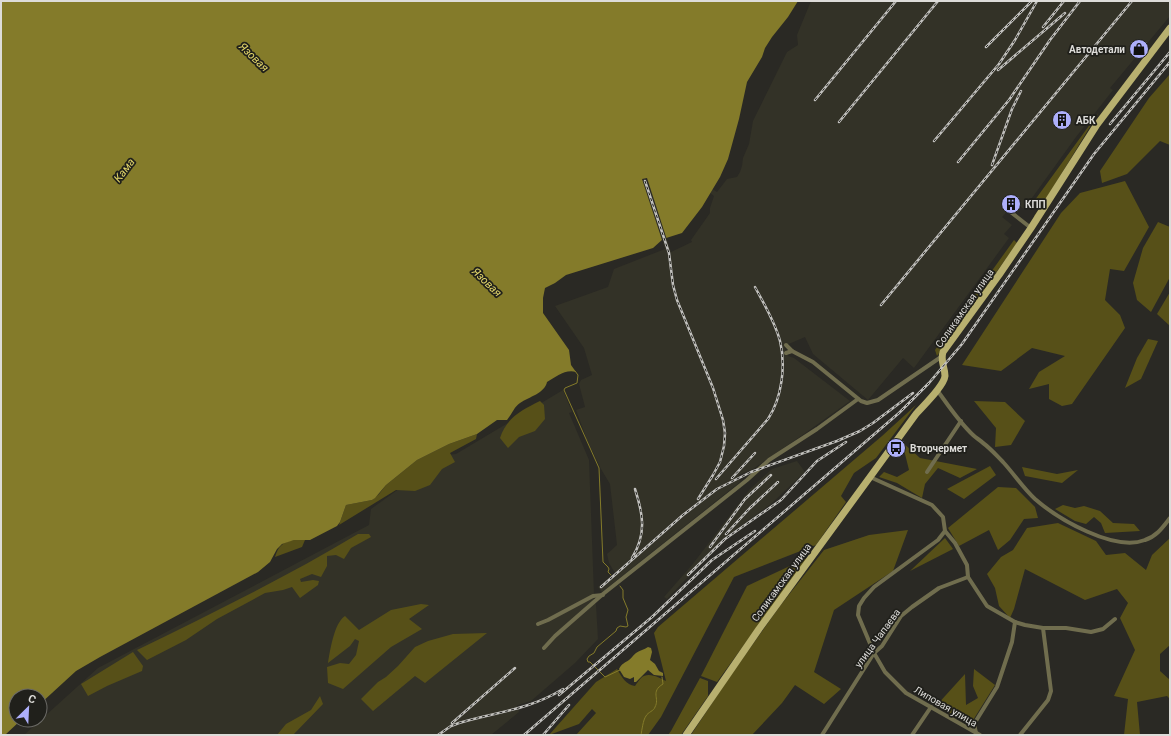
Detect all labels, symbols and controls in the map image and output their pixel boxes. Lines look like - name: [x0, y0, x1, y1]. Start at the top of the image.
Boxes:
- shop icon: Автодетали: [1128, 38, 1150, 60]
- water label: Язовая: [235, 39, 271, 75]
- place label: Автодетали: [1069, 44, 1125, 55]
- building icon: АБК: [1051, 109, 1073, 131]
- place label: АБК: [1076, 115, 1096, 126]
- water label: Кама: [111, 156, 138, 185]
- building icon: КПП: [1000, 193, 1022, 215]
- place label: КПП: [1025, 199, 1046, 210]
- water label: Язовая: [468, 264, 504, 300]
- street label: Соликамская улица: [933, 267, 996, 350]
- bus stop icon: Вторчермет: [885, 437, 907, 459]
- place label: Вторчермет: [910, 443, 967, 454]
- street label: Соликамская улица: [749, 541, 813, 623]
- street label: улица Чапаева: [852, 607, 902, 670]
- street label: Липовая улица: [912, 684, 979, 729]
- north arrow: [8, 688, 48, 728]
- text: С: [26, 692, 38, 707]

